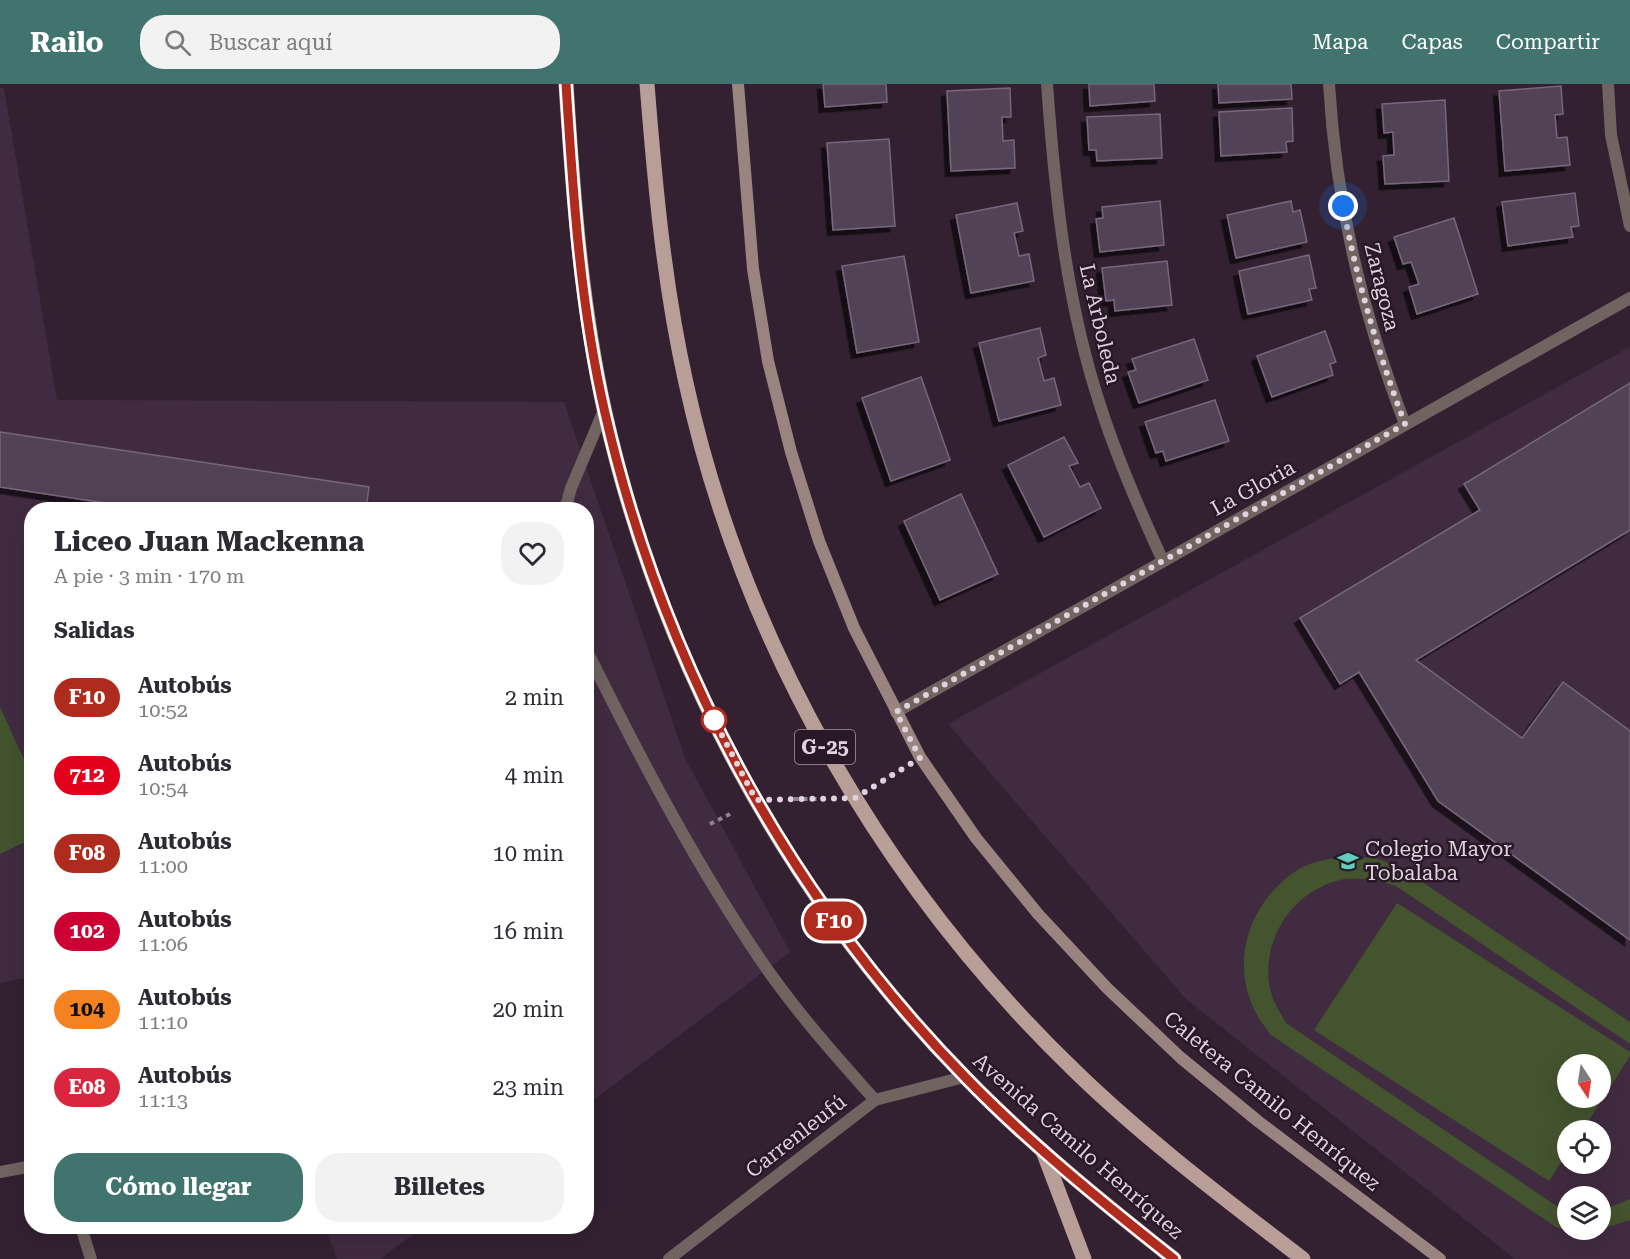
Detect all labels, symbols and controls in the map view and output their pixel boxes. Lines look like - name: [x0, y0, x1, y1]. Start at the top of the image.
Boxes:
- search box: [140, 15, 560, 69]
- text: Railo: [30, 26, 104, 59]
- icon: search: [161, 26, 194, 59]
- text: Buscar aquí: [209, 30, 333, 55]
- text: Mapa: [1312, 30, 1368, 54]
- text: Capas: [1401, 30, 1463, 54]
- text: Compartir: [1496, 30, 1600, 54]
- your location: [1328, 191, 1358, 221]
- street label: Zaragoza: [1359, 240, 1405, 334]
- street label: La Arboleda: [1075, 262, 1126, 387]
- street label: La Gloria: [1207, 455, 1300, 521]
- button: heart: [501, 522, 564, 585]
- text: Liceo Juan Mackenna: [54, 525, 364, 558]
- text: A pie · 3 min · 170 m: [54, 564, 245, 588]
- text: Salidas: [54, 618, 135, 643]
- text: Autobús: [138, 673, 232, 698]
- text: F10: [69, 685, 105, 709]
- text: 2 min: [505, 685, 564, 710]
- text: 10:52: [138, 698, 188, 722]
- unlabelled marker: [701, 707, 727, 733]
- road number: G-25: [795, 730, 855, 764]
- text: Autobús: [138, 751, 232, 776]
- text: 712: [69, 763, 105, 787]
- text: 4 min: [505, 763, 564, 788]
- text: 10:54: [138, 776, 188, 800]
- text: Autobús: [138, 829, 232, 854]
- place label: Colegio Mayor Tobalaba: [1365, 837, 1512, 885]
- text: F08: [69, 841, 105, 865]
- text: 10 min: [493, 841, 564, 866]
- school or university icon: Colegio Mayor Tobalaba: [1336, 849, 1360, 873]
- text: 11:00: [138, 854, 188, 878]
- line badge: F10: [800, 902, 868, 940]
- text: Autobús: [138, 907, 232, 932]
- text: F10: [816, 909, 852, 933]
- text: 102: [69, 919, 105, 943]
- text: 16 min: [493, 919, 564, 944]
- text: 11:06: [138, 932, 188, 956]
- text: Autobús: [138, 985, 232, 1010]
- text: 104: [69, 997, 105, 1021]
- text: 20 min: [493, 997, 564, 1022]
- street label: Caletera Camilo Henríquez: [1159, 1006, 1385, 1196]
- text: 11:10: [138, 1010, 188, 1034]
- street label: Avenida Camilo Henríquez: [968, 1048, 1188, 1244]
- north arrow: [1557, 1054, 1611, 1108]
- map controls: [1557, 1054, 1611, 1240]
- text: Autobús: [138, 1063, 232, 1088]
- text: E08: [68, 1075, 106, 1099]
- text: 23 min: [493, 1075, 564, 1100]
- text: 11:13: [138, 1088, 188, 1112]
- street label: Carrenleufú: [741, 1089, 851, 1183]
- button: locate: [1557, 1120, 1611, 1174]
- button: Cómo llegar: [54, 1153, 303, 1222]
- button: Billetes: [315, 1153, 564, 1222]
- button: layers: [1557, 1186, 1611, 1240]

